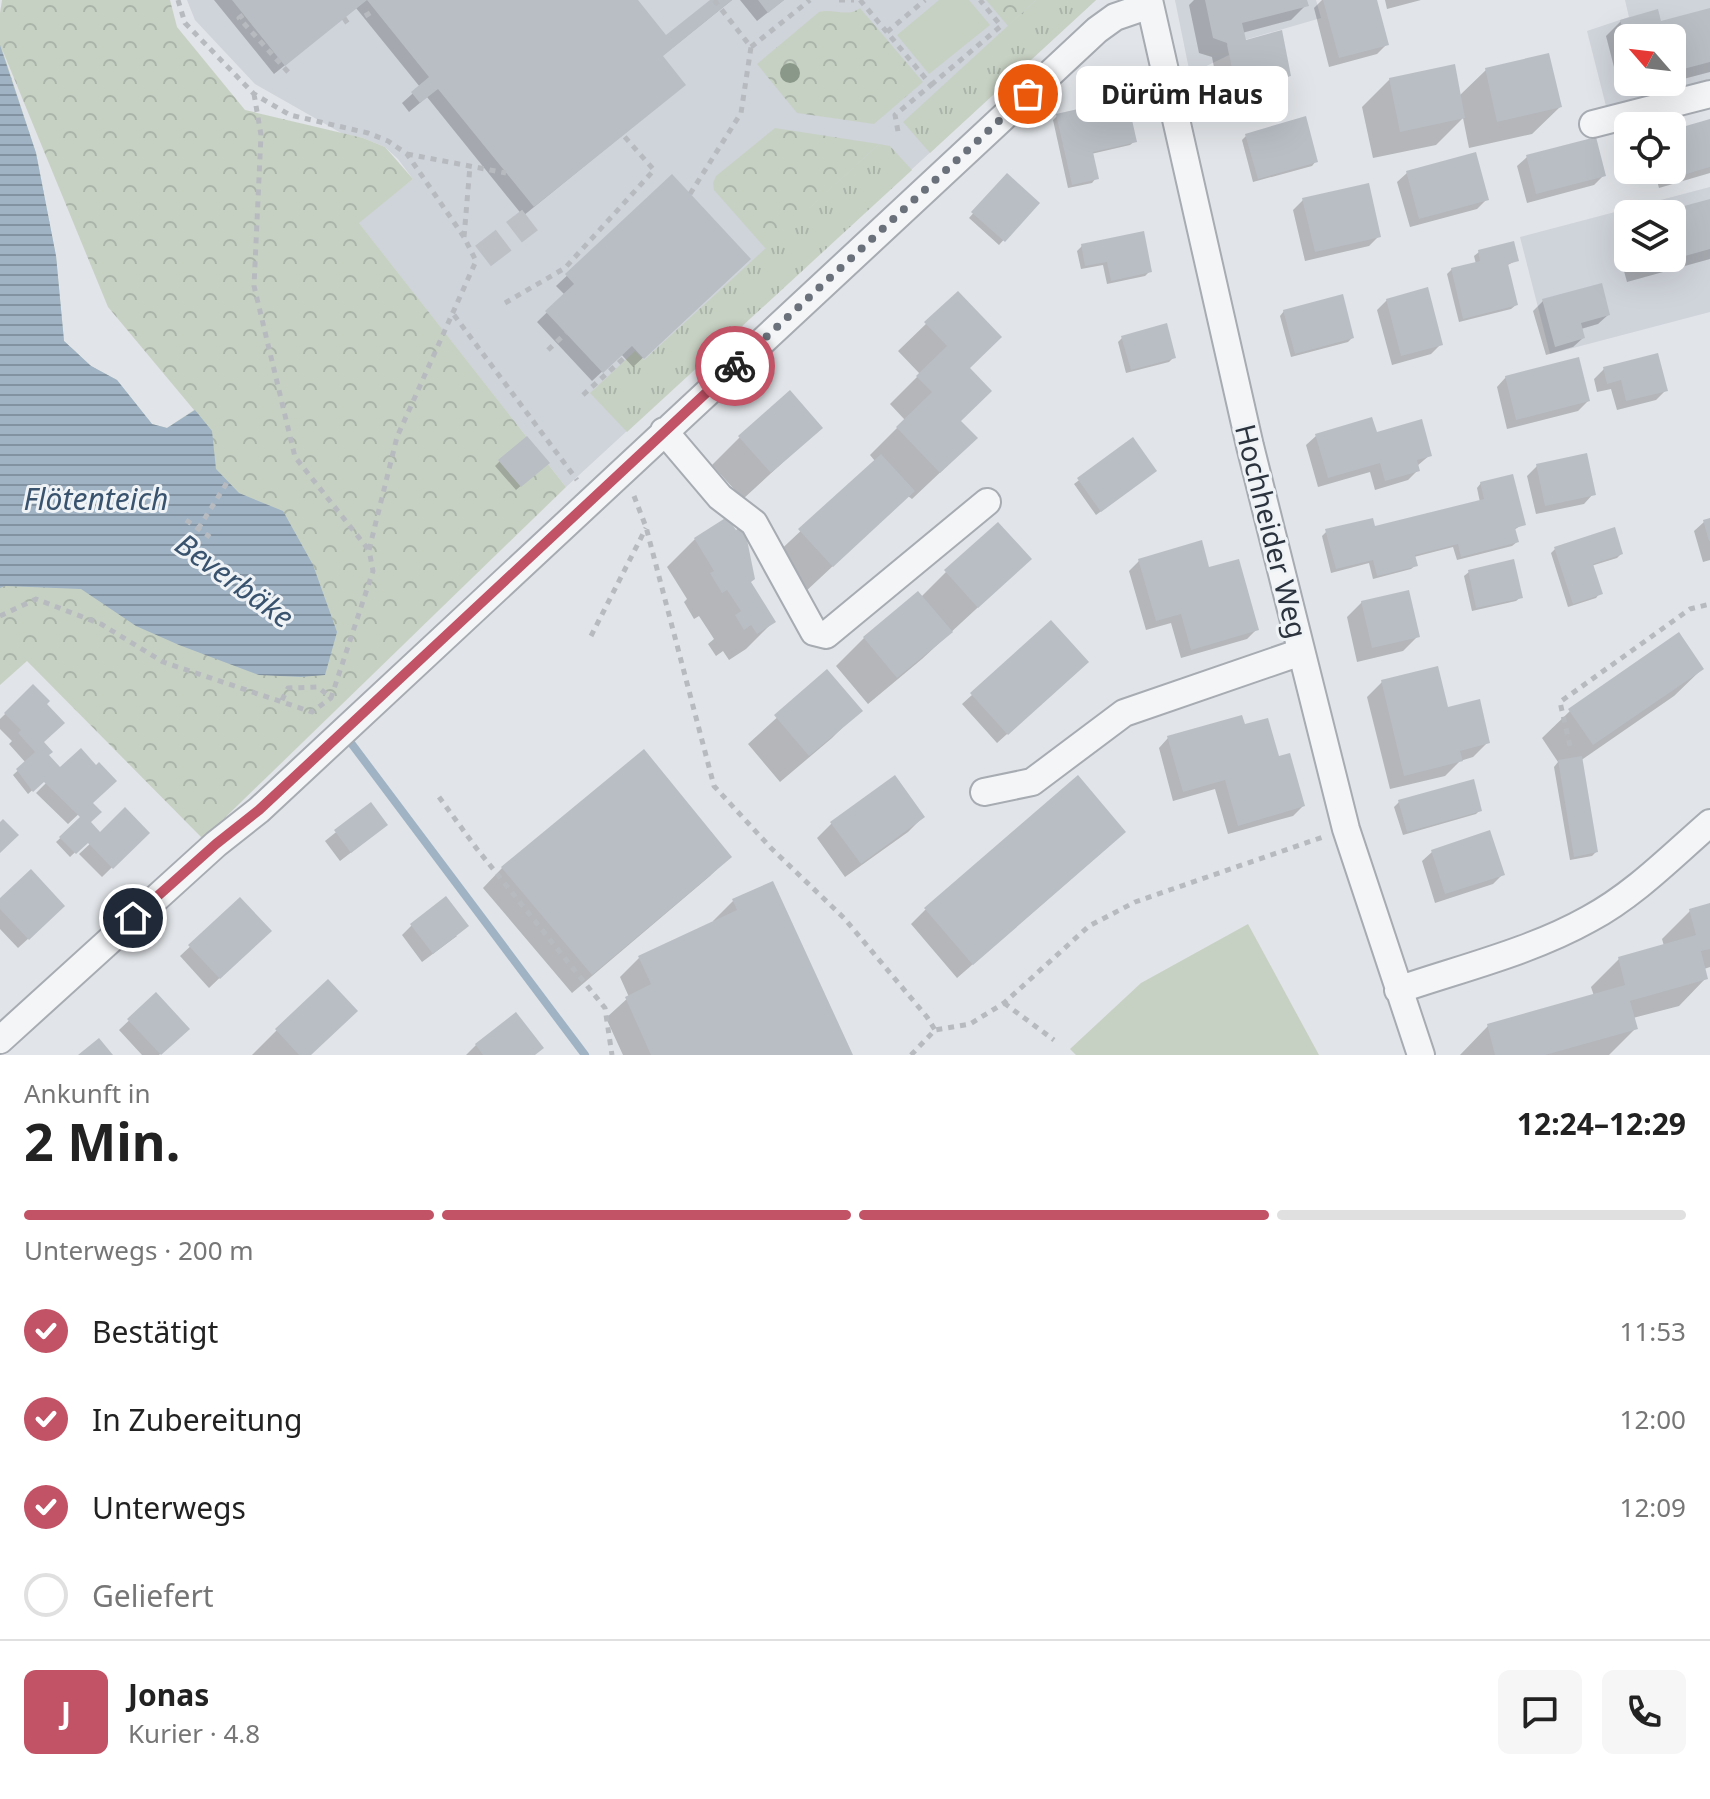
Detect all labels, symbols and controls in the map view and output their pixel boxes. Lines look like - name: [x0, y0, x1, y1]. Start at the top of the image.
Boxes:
- north arrow: [1614, 24, 1686, 96]
- map controls: [1614, 24, 1686, 272]
- pin: [994, 60, 1062, 128]
- callout: Dürüm Haus: [1076, 66, 1288, 122]
- icon: bag: [1006, 72, 1050, 116]
- text: Dürüm Haus: [1101, 76, 1263, 112]
- button: locate: [1614, 112, 1686, 184]
- button: layers: [1614, 200, 1686, 272]
- courier: [695, 326, 775, 406]
- icon: bike: [713, 344, 757, 388]
- street label: Hochheider Weg: [1227, 420, 1317, 642]
- water label: Flötenteich: [24, 478, 168, 519]
- water label: Beverbäke: [168, 523, 302, 637]
- pin: [99, 884, 167, 952]
- icon: home: [111, 896, 155, 940]
- text: Ankunft in: [24, 1075, 151, 1111]
- text: 12:24–12:29: [1517, 1103, 1686, 1144]
- text: 2 Min.: [24, 1105, 180, 1176]
- text: Unterwegs · 200 m: [24, 1232, 254, 1268]
- icon: check: [24, 1309, 68, 1353]
- text: Bestätigt: [92, 1311, 218, 1352]
- text: 11:53: [1620, 1313, 1686, 1349]
- icon: check: [24, 1397, 68, 1441]
- text: In Zubereitung: [92, 1399, 302, 1440]
- text: 12:00: [1620, 1401, 1686, 1437]
- icon: check: [24, 1485, 68, 1529]
- text: Unterwegs: [92, 1487, 246, 1528]
- text: 12:09: [1620, 1489, 1686, 1525]
- text: Geliefert: [92, 1575, 214, 1616]
- button: chat: [1498, 1670, 1582, 1754]
- button: phone: [1602, 1670, 1686, 1754]
- text: Jonas: [128, 1674, 209, 1715]
- text: J: [61, 1692, 71, 1733]
- text: Kurier · 4.8: [128, 1715, 260, 1751]

